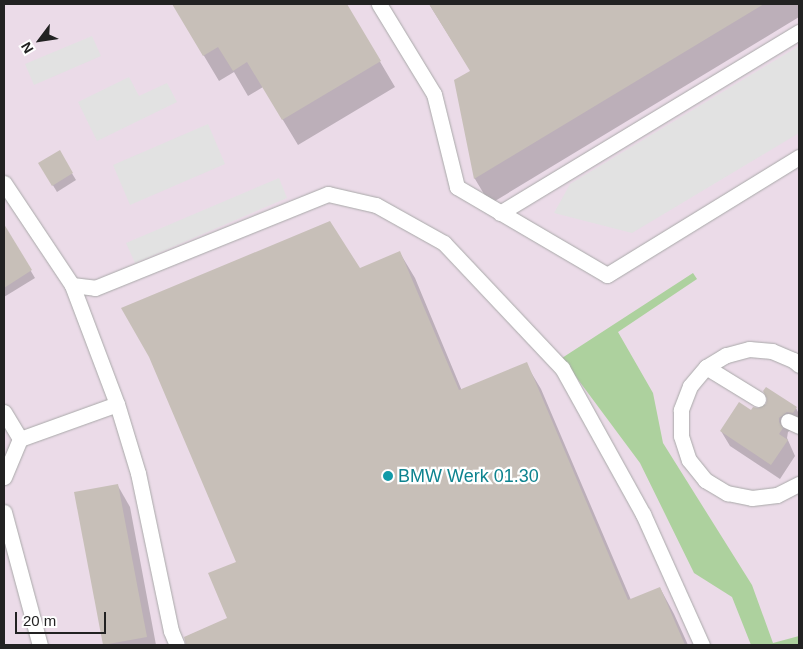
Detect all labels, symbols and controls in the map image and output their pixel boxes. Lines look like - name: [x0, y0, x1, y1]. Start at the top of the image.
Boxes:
- north arrow: [15, 15, 65, 65]
- text: N: [18, 39, 37, 56]
- place label: BMW Werk 01.30: [398, 465, 539, 487]
- marker: BMW Werk 01.30: [382, 470, 394, 482]
- scale bar: [18, 602, 109, 634]
- text: 20 m: [23, 612, 56, 629]

